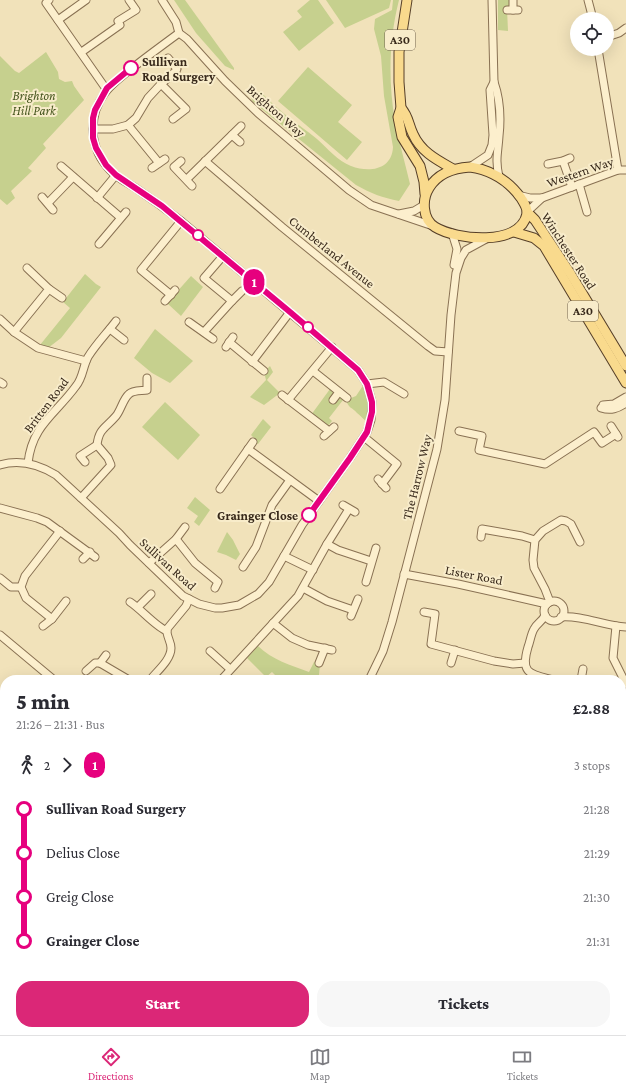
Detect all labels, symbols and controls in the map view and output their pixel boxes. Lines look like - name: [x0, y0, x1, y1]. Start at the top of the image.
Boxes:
- map controls: [570, 12, 614, 56]
- button: locate: [570, 12, 614, 56]
- road number: A30: [385, 30, 415, 50]
- place label: Sullivan Road Surgery: [142, 54, 216, 84]
- marker: Sullivan Road Surgery: [123, 60, 139, 76]
- street label: Brighton Way: [244, 82, 309, 141]
- park label: Brighton Hill Park: [12, 88, 57, 118]
- street label: Western Way: [545, 153, 616, 190]
- street label: Winchester Road: [539, 210, 599, 292]
- street label: Cumberland Avenue: [286, 213, 378, 291]
- unlabelled marker: [192, 229, 204, 241]
- line badge: 1: [241, 269, 267, 295]
- text: 1: [251, 274, 257, 290]
- road number: A30: [568, 301, 598, 321]
- unlabelled marker: [302, 321, 314, 333]
- street label: Britten Road: [20, 374, 72, 436]
- street label: The Harrow Way: [399, 432, 435, 521]
- marker: Grainger Close: [301, 507, 317, 523]
- place label: Grainger Close: [217, 508, 298, 523]
- street label: Sullivan Road: [137, 535, 199, 593]
- street label: Lister Road: [444, 562, 504, 588]
- text: 5 min: [16, 689, 70, 714]
- text: £2.88: [573, 701, 610, 717]
- text: 21:26 – 21:31 · Bus: [16, 717, 105, 732]
- icon: walk: [16, 754, 38, 776]
- icon: forward: [56, 754, 78, 776]
- text: 1: [92, 757, 97, 773]
- text: 2: [44, 758, 50, 773]
- text: 3 stops: [574, 758, 610, 773]
- text: Sullivan Road Surgery: [46, 801, 186, 817]
- text: 21:28: [583, 802, 610, 817]
- text: Delius Close: [46, 845, 120, 861]
- text: 21:29: [584, 846, 610, 861]
- text: Greig Close: [46, 889, 114, 905]
- text: 21:30: [583, 890, 610, 905]
- text: Grainger Close: [46, 933, 139, 949]
- text: 21:31: [586, 934, 610, 949]
- button: Start: [16, 981, 309, 1027]
- button: Tickets: [317, 981, 610, 1027]
- tab: Directions: [88, 1046, 133, 1082]
- tab: Map: [309, 1046, 331, 1082]
- tab: Tickets: [507, 1046, 538, 1082]

